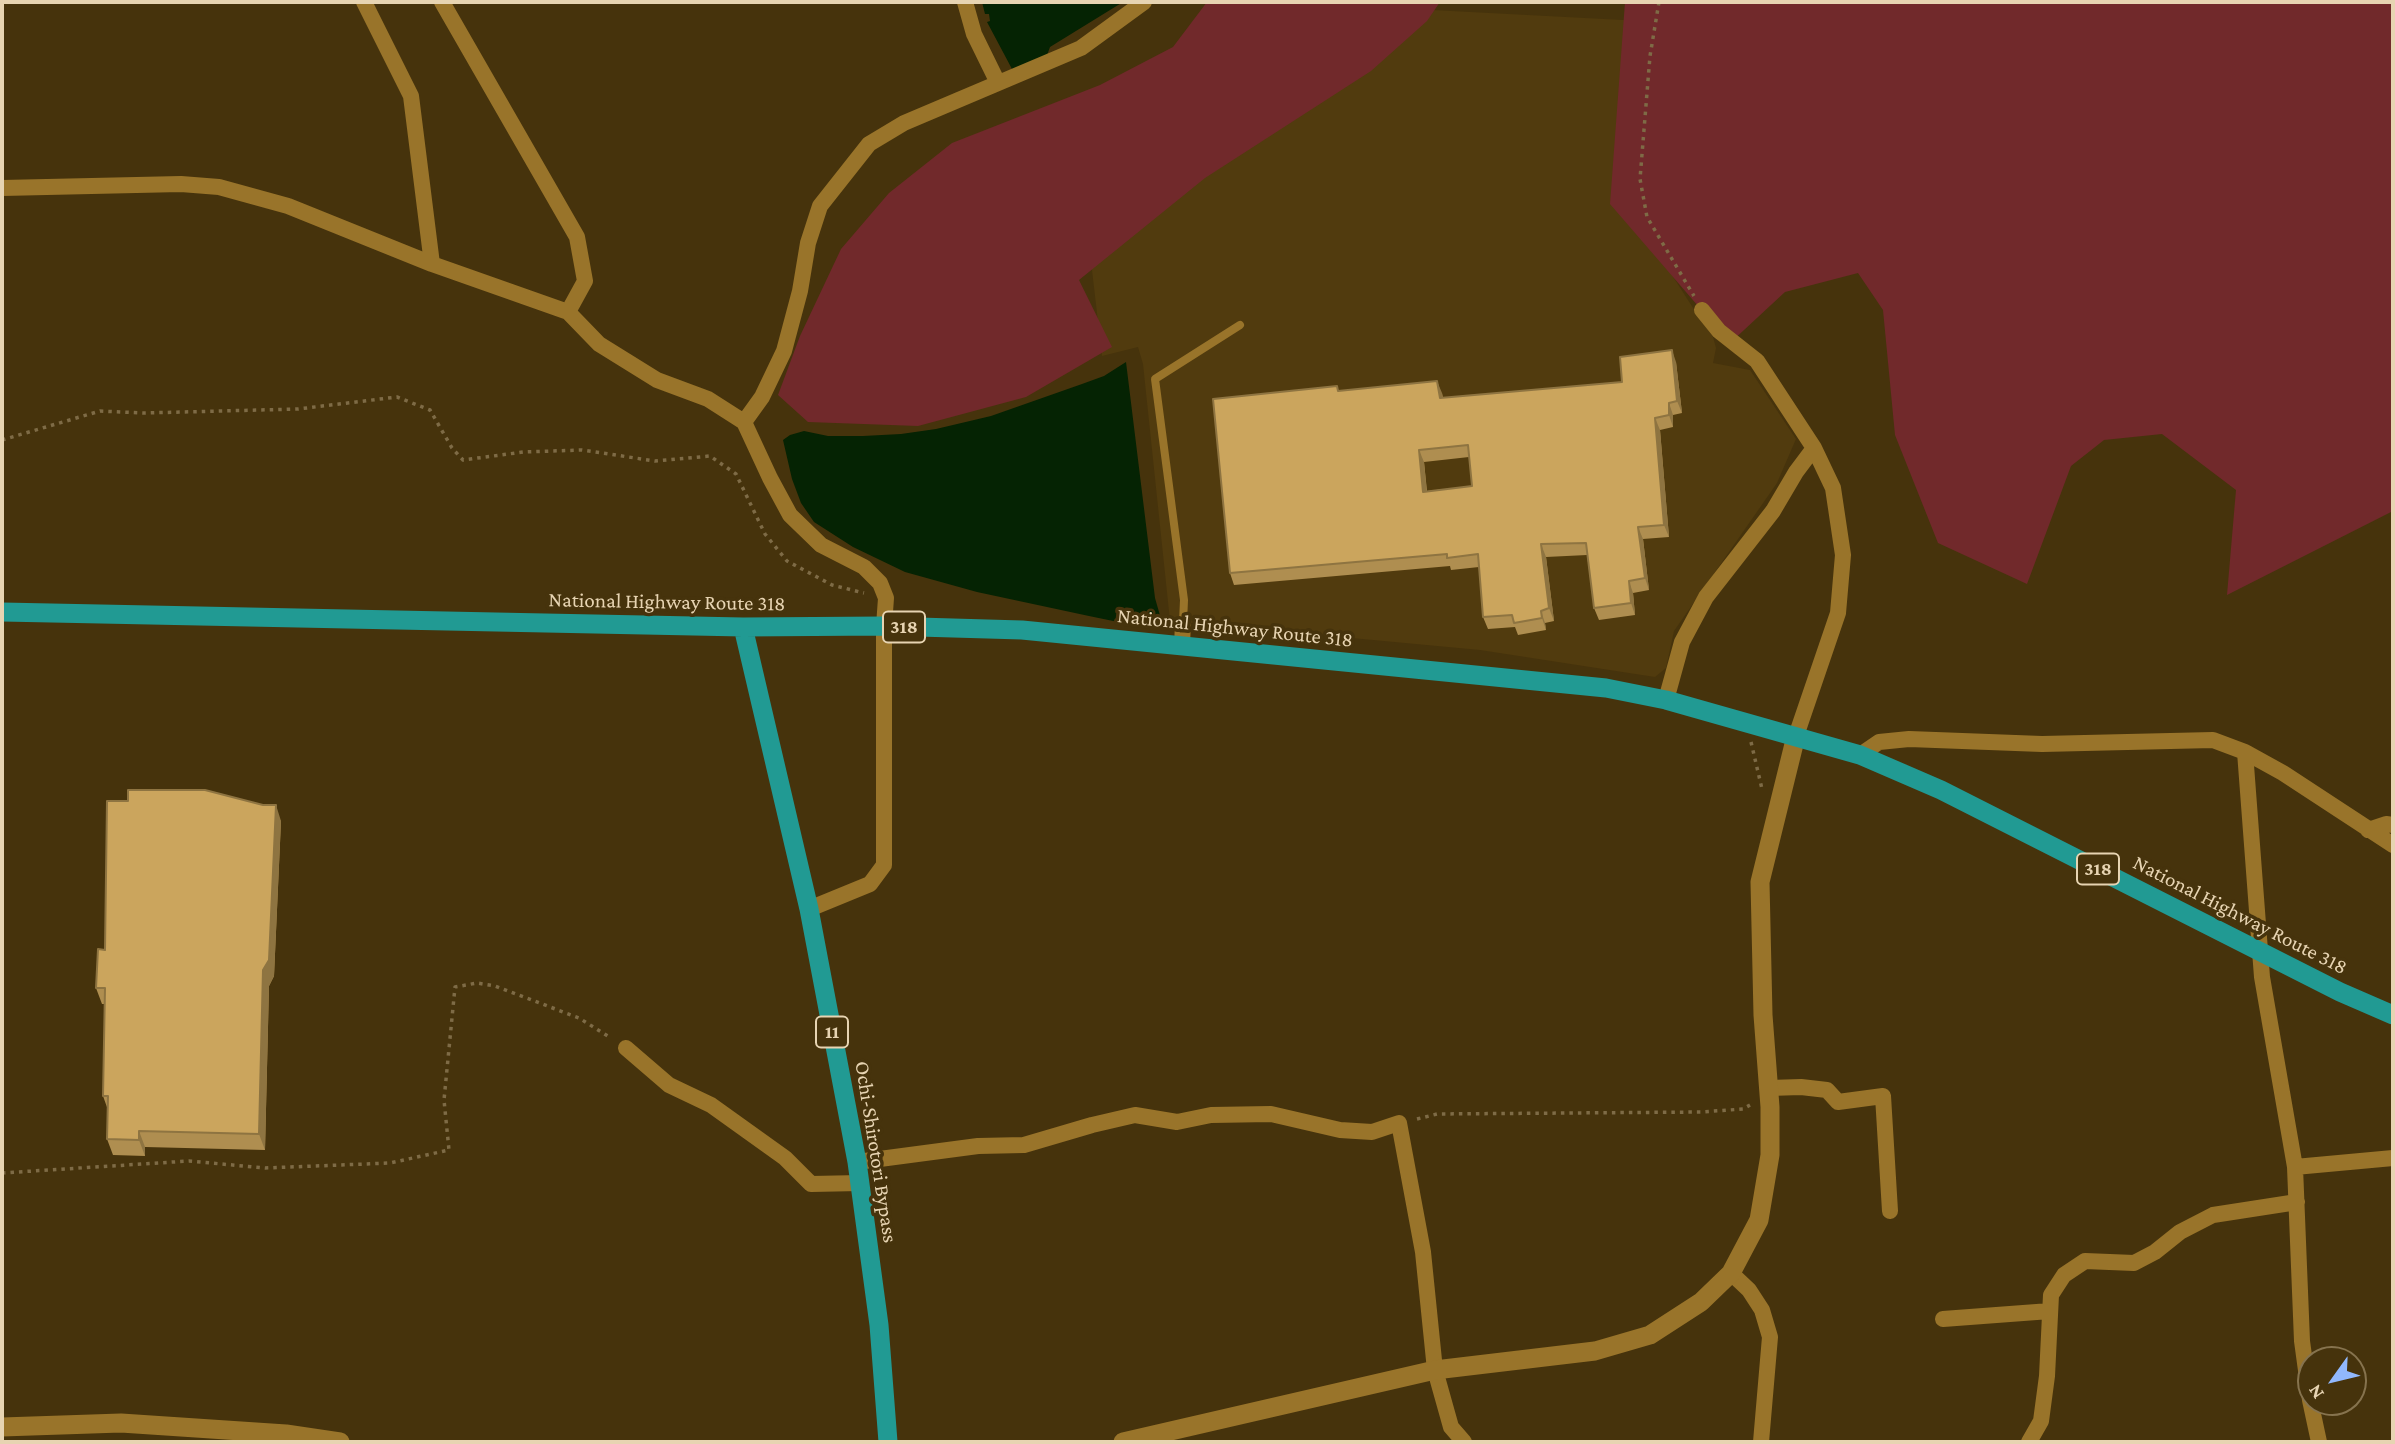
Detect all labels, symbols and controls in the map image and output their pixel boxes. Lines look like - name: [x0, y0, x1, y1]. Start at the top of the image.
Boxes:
- street label: National Highway Route 318: [548, 587, 786, 617]
- street label: National Highway Route 318: [1116, 603, 1354, 653]
- road number: 318: [883, 612, 925, 642]
- street label: National Highway Route 318: [2129, 850, 2351, 980]
- road number: 318: [2077, 854, 2119, 884]
- road number: 11: [816, 1016, 848, 1048]
- street label: Ochi-Shirotori Bypass: [849, 1059, 903, 1245]
- north arrow: [2297, 1346, 2367, 1416]
- text: N: [2304, 1381, 2328, 1403]

